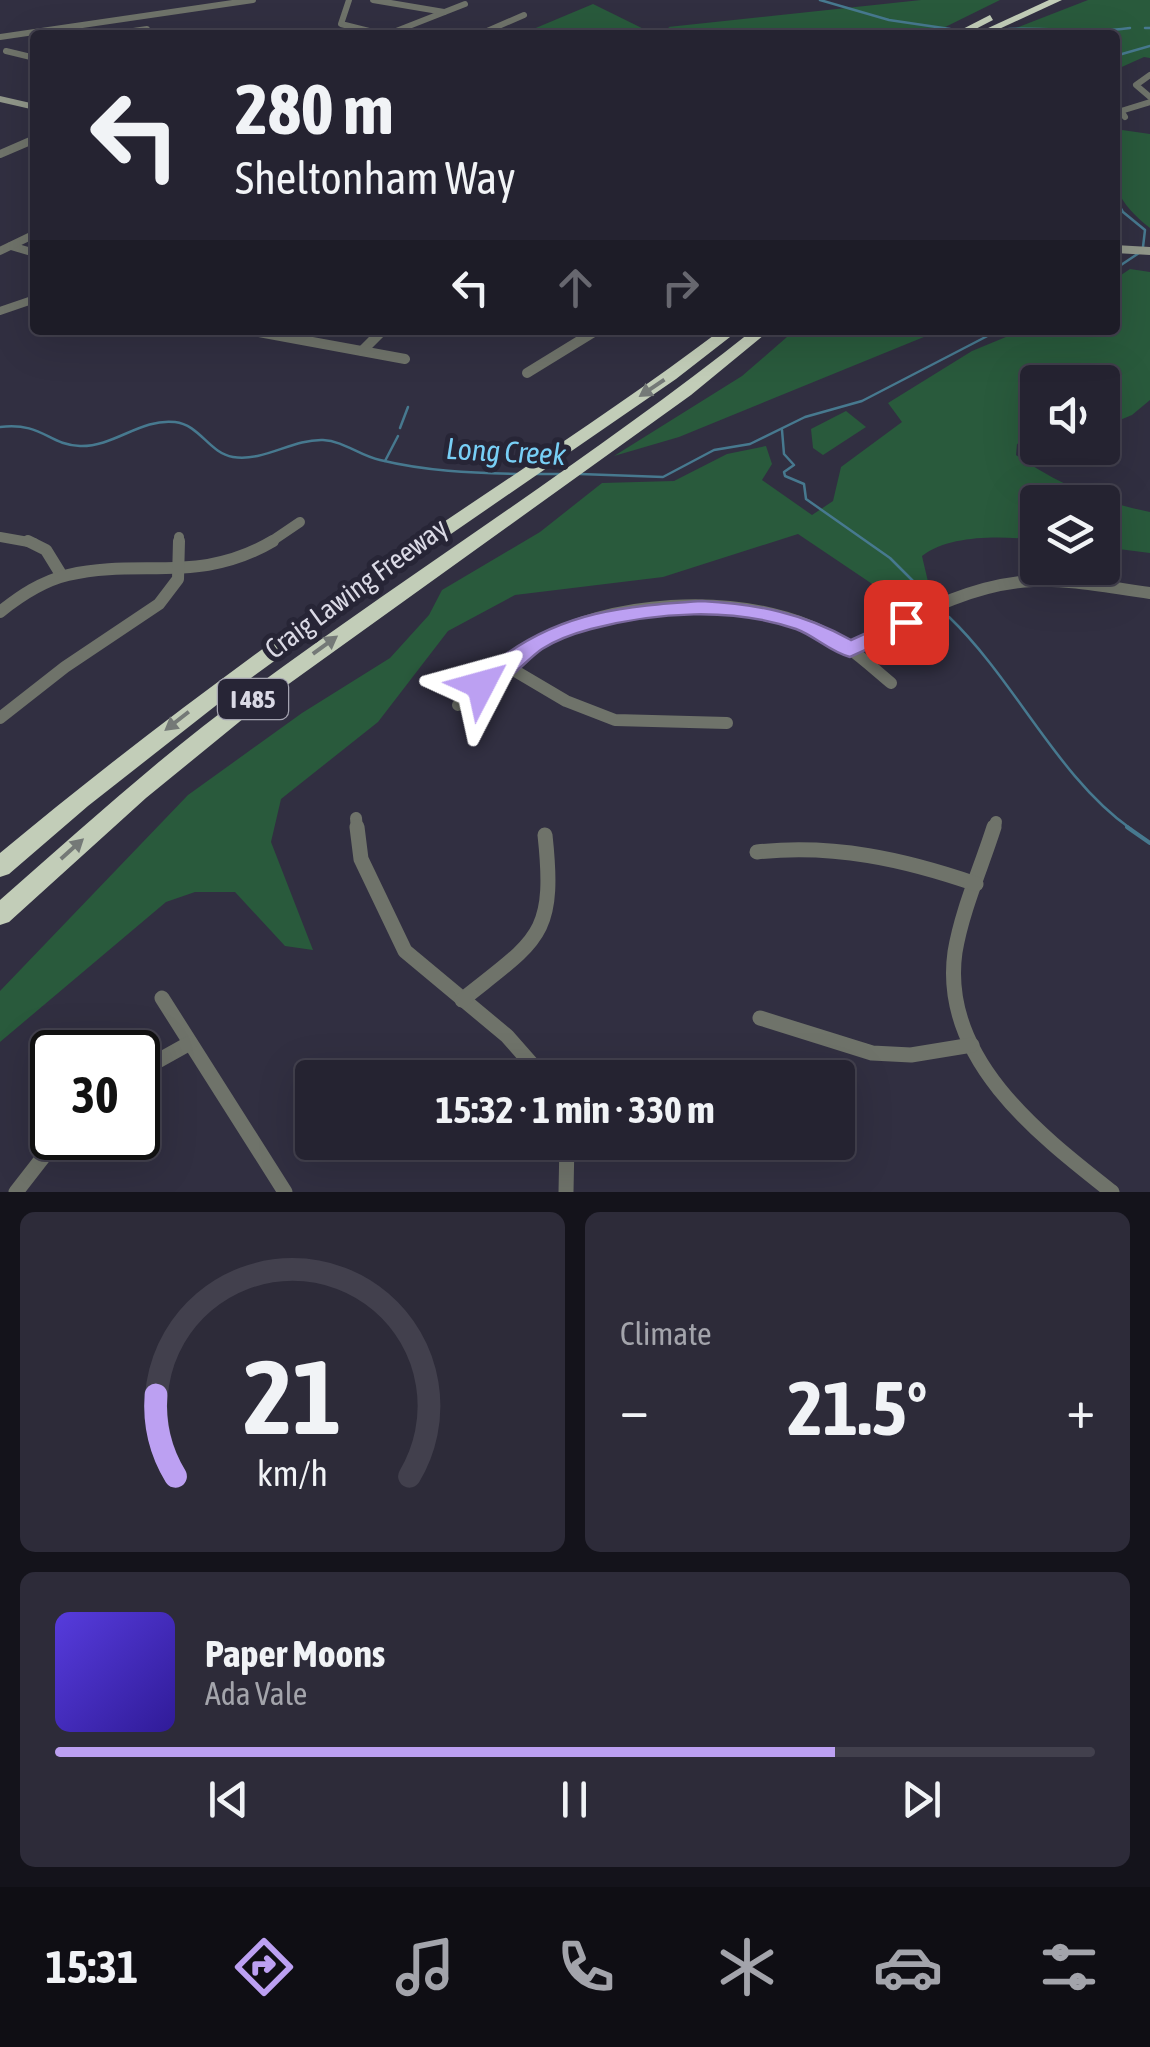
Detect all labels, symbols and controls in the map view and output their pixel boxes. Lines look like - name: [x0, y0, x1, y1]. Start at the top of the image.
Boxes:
- text: 280 m: [235, 69, 394, 149]
- icon: left: [70, 70, 200, 200]
- text: Sheltonham Way: [235, 152, 516, 204]
- icon: left: [443, 260, 498, 315]
- icon: ahead: [548, 260, 603, 315]
- icon: right: [653, 260, 708, 315]
- map controls: [1020, 365, 1120, 585]
- button: sound: [1020, 365, 1120, 465]
- one-way arrow: [639, 378, 666, 397]
- water label: Long Creek: [445, 431, 567, 471]
- button: layers: [1020, 485, 1120, 585]
- street label: Craig Lawing Freeway: [259, 511, 453, 665]
- pin: [864, 580, 949, 665]
- icon: arrive: [879, 595, 934, 650]
- position arrow: [429, 633, 533, 737]
- one-way arrow: [312, 636, 338, 656]
- road number: I 485: [218, 679, 288, 719]
- one-way arrow: [164, 710, 190, 731]
- one-way arrow: [59, 839, 84, 861]
- speed limit sign: 30: [30, 1030, 160, 1160]
- text: 15:32 · 1 min · 330 m: [435, 1088, 715, 1131]
- text: Climate: [620, 1315, 712, 1352]
- text: 21: [244, 1337, 341, 1456]
- text: 21.5°: [788, 1365, 927, 1451]
- text: −: [620, 1377, 649, 1440]
- text: +: [1066, 1377, 1095, 1440]
- text: km/h: [257, 1453, 328, 1494]
- text: Paper Moons: [205, 1632, 385, 1675]
- text: Ada Vale: [205, 1675, 307, 1712]
- icon: previous: [201, 1772, 256, 1827]
- icon: pause: [547, 1772, 602, 1827]
- icon: next: [894, 1772, 949, 1827]
- icon: directions: [229, 1932, 299, 2002]
- icon: music: [390, 1932, 460, 2002]
- icon: phone: [551, 1932, 621, 2002]
- icon: climate: [712, 1932, 782, 2002]
- icon: car: [873, 1932, 943, 2002]
- icon: filters: [1034, 1932, 1104, 2002]
- text: 15:31: [46, 1941, 138, 1993]

